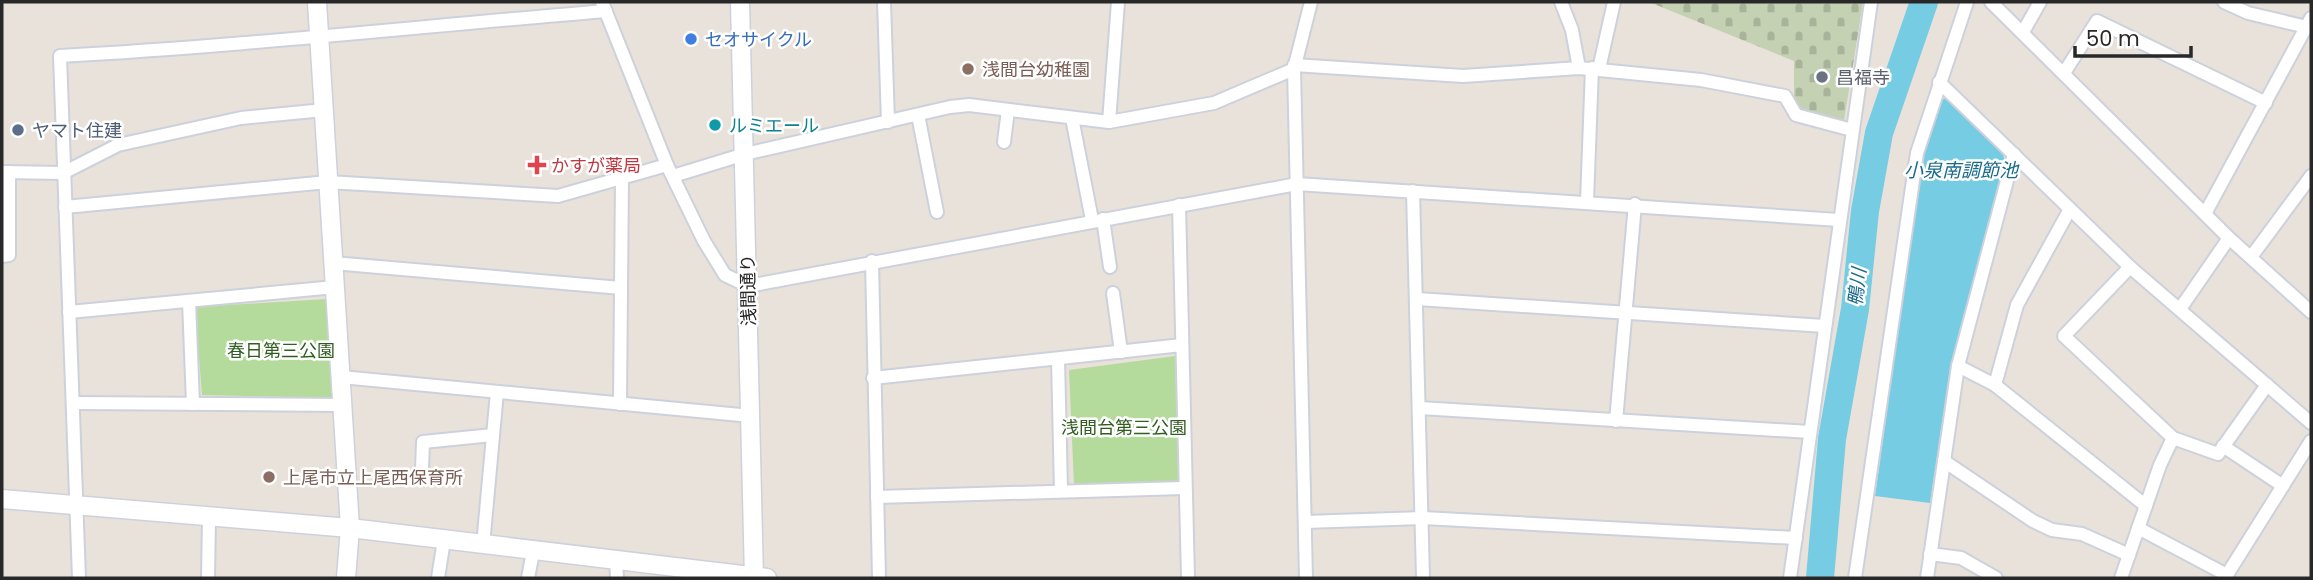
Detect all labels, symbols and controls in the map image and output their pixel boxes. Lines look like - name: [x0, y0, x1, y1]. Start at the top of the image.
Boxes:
- scale bar: [2075, 14, 2190, 58]
- text: 50 m: [2086, 24, 2140, 53]
- place label: セオサイクル: [705, 27, 812, 52]
- marker: セオサイクル: [683, 31, 699, 47]
- place label: 浅間台幼稚園: [982, 57, 1090, 82]
- marker: 浅間台幼稚園: [960, 61, 976, 77]
- place label: 昌福寺: [1836, 65, 1890, 90]
- marker: 昌福寺: [1814, 69, 1830, 85]
- place label: ルミエール: [729, 113, 819, 138]
- marker: ルミエール: [707, 117, 723, 133]
- place label: ヤマト住建: [32, 118, 122, 143]
- marker: ヤマト住建: [10, 122, 26, 138]
- place label: かすが薬局: [551, 153, 641, 178]
- marker: かすが薬局: [529, 157, 545, 173]
- water label: 小泉南調節池: [1904, 157, 2020, 184]
- street label: 浅間通り: [735, 254, 761, 326]
- water label: 鴨川: [1841, 265, 1873, 308]
- park label: 春日第三公園: [227, 338, 335, 363]
- park label: 浅間台第三公園: [1061, 415, 1187, 440]
- place label: 上尾市立上尾西保育所: [283, 465, 463, 490]
- marker: 上尾市立上尾西保育所: [261, 469, 277, 485]

